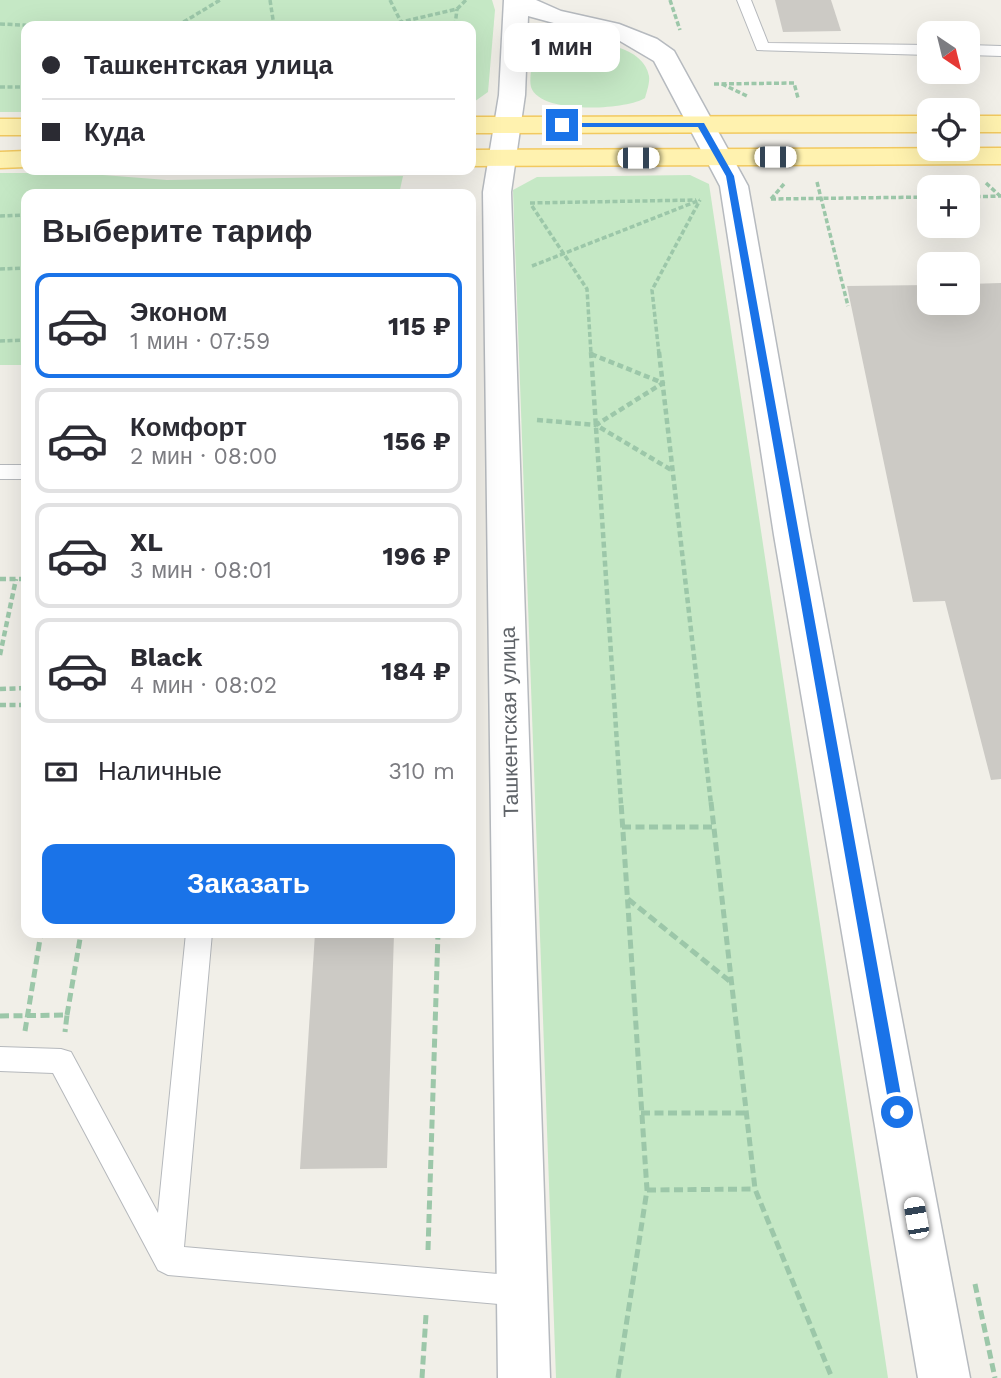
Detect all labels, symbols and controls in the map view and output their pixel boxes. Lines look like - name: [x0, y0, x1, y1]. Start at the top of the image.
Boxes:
- north arrow: [917, 21, 980, 84]
- map controls: [917, 21, 980, 315]
- callout: 1 мин: [504, 24, 620, 72]
- text: 1 мин: [531, 34, 593, 61]
- text: Ташкентская улица: [84, 50, 333, 80]
- button: locate: [917, 98, 980, 161]
- route end: [546, 109, 578, 141]
- text: Куда: [84, 117, 145, 147]
- car: [755, 147, 797, 168]
- car: [618, 148, 660, 169]
- button: +: [917, 175, 980, 238]
- text: Выберите тариф: [42, 212, 313, 250]
- button: −: [917, 252, 980, 315]
- icon: car: [46, 294, 109, 357]
- text: Эконом: [130, 297, 228, 327]
- text: 115 ₽: [388, 311, 451, 341]
- text: 1 мин · 07:59: [130, 328, 270, 355]
- icon: car: [46, 409, 109, 472]
- text: Комфорт: [130, 412, 247, 442]
- text: 156 ₽: [383, 426, 451, 456]
- text: 2 мин · 08:00: [130, 443, 277, 470]
- icon: car: [46, 524, 109, 587]
- text: XL: [130, 527, 163, 557]
- text: 196 ₽: [382, 541, 451, 571]
- text: 3 мин · 08:01: [130, 557, 272, 584]
- street label: Ташкентская улица: [495, 626, 523, 818]
- icon: car: [46, 639, 109, 702]
- text: Black: [130, 642, 202, 672]
- text: 184 ₽: [381, 656, 451, 686]
- text: 4 мин · 08:02: [130, 672, 277, 699]
- icon: cash: [42, 753, 80, 791]
- text: Наличные: [98, 756, 222, 786]
- text: 310 m: [389, 758, 455, 785]
- button: Заказать: [42, 844, 455, 924]
- route start: [881, 1096, 913, 1128]
- car: [903, 1195, 930, 1241]

